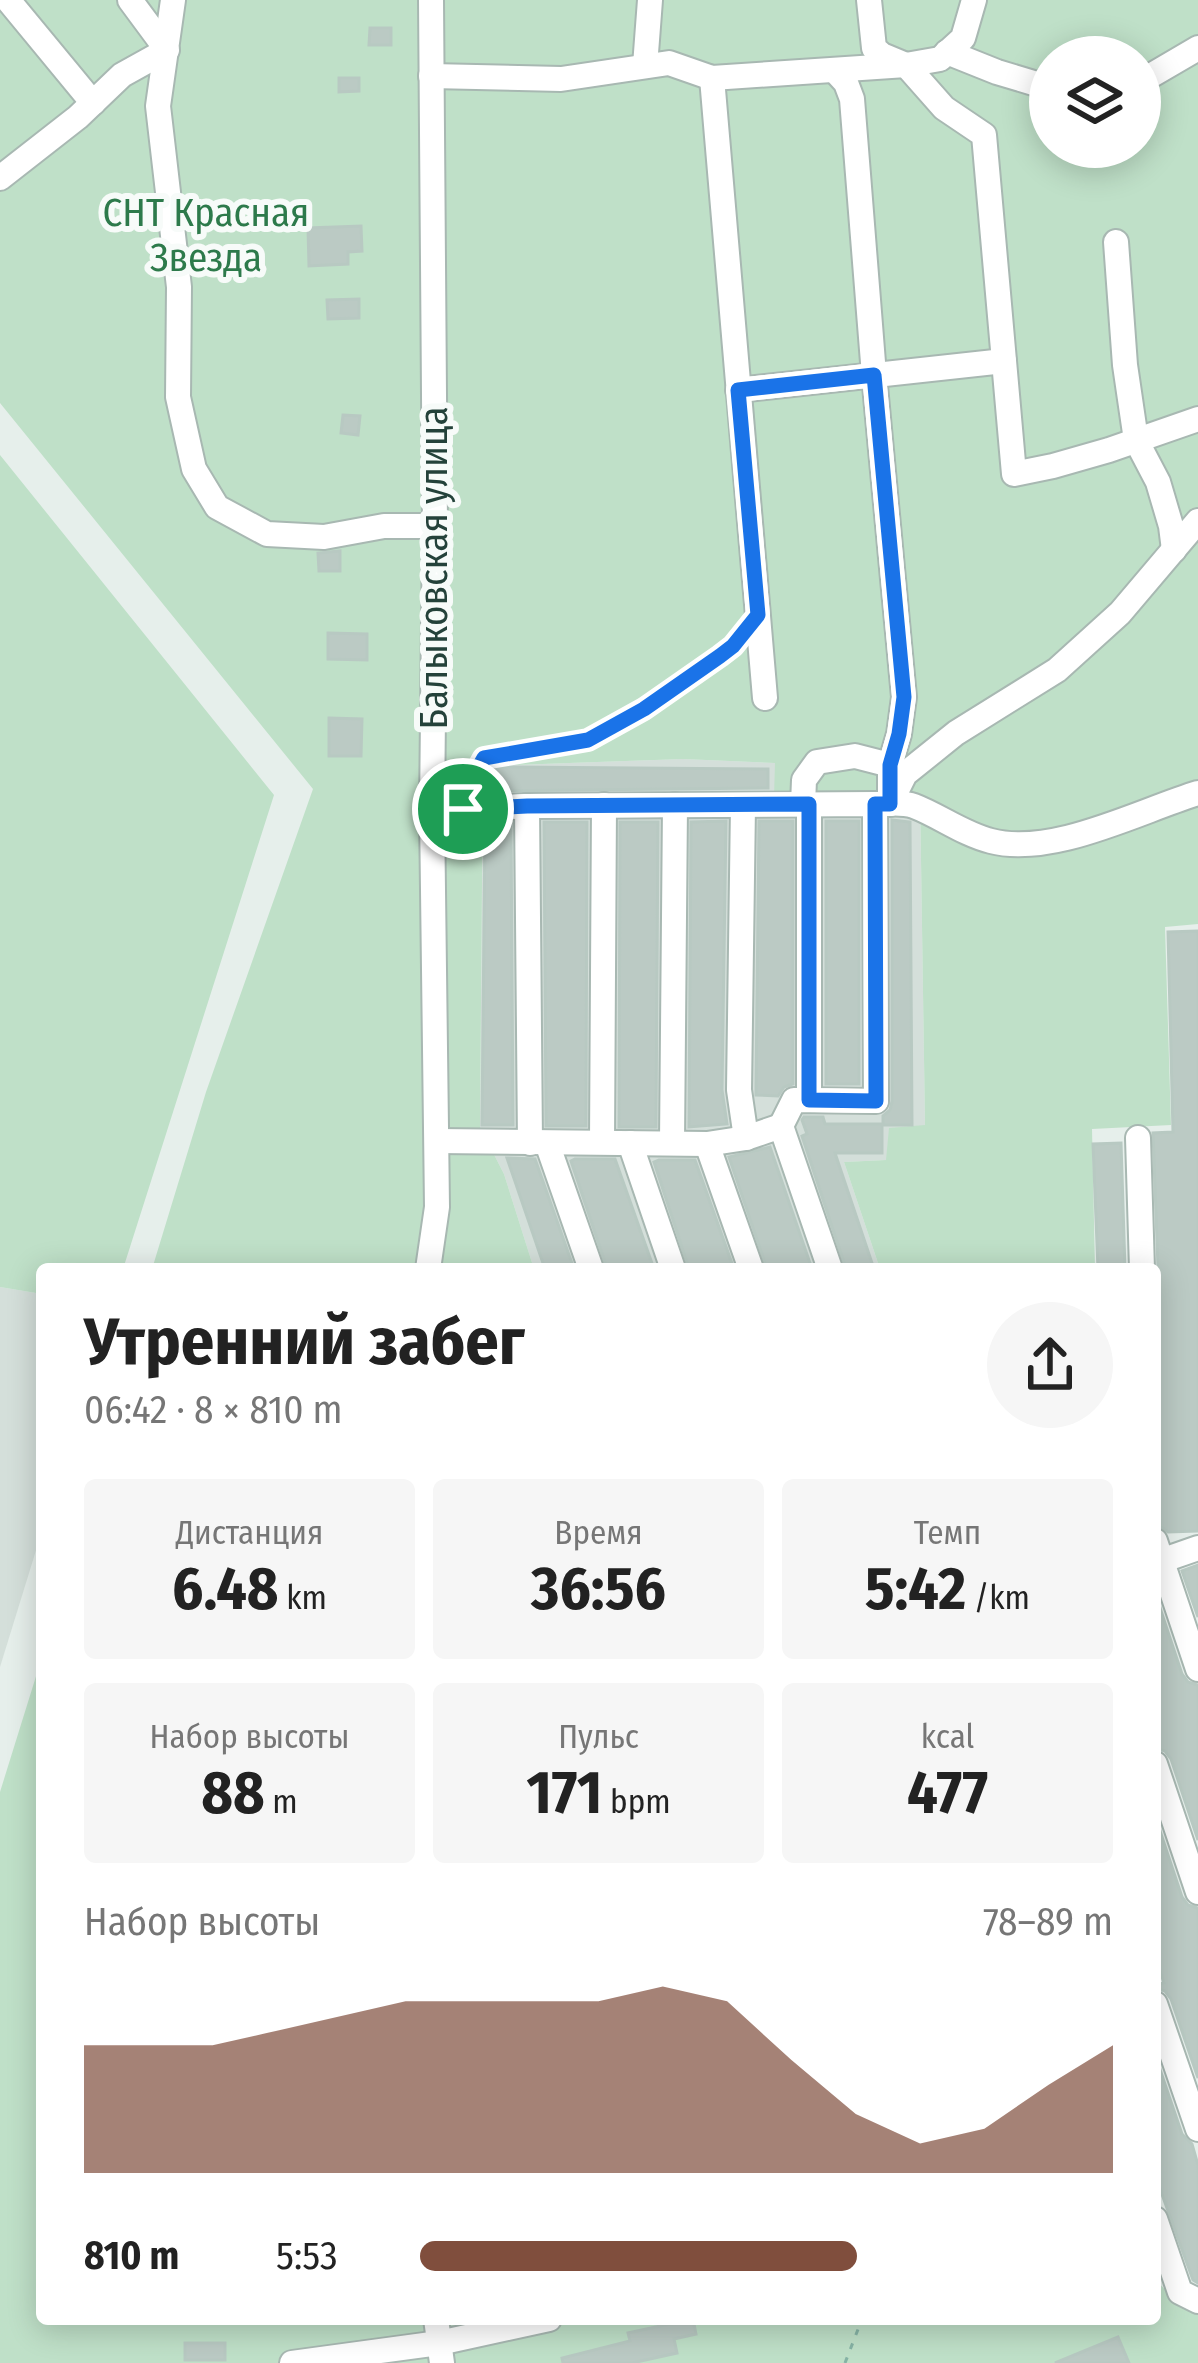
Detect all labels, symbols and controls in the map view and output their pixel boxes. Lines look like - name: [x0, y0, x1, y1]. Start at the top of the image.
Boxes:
- map controls: [1029, 36, 1161, 168]
- button: layers: [1029, 36, 1161, 168]
- park label: СНТ Красная Звезда: [103, 190, 309, 281]
- street label: Балыковская улица: [411, 406, 457, 730]
- pin: [412, 758, 514, 860]
- icon: arrive: [430, 776, 496, 842]
- text: Утренний забег: [84, 1302, 525, 1381]
- button: share: [987, 1302, 1113, 1428]
- text: 06:42 · 8 × 810 m: [84, 1387, 343, 1433]
- text: Дистанция: [176, 1513, 323, 1553]
- text: Время: [554, 1513, 643, 1553]
- text: Темп: [914, 1513, 981, 1553]
- text: 6.48: [172, 1553, 278, 1625]
- text: 36:56: [531, 1553, 666, 1625]
- text: 5:42: [865, 1553, 966, 1625]
- text: km: [278, 1578, 327, 1618]
- text: /km: [966, 1578, 1030, 1618]
- text: Набор высоты: [150, 1717, 349, 1757]
- text: Пульс: [558, 1717, 639, 1757]
- text: kcal: [921, 1717, 974, 1757]
- text: 88: [201, 1757, 265, 1829]
- text: 171: [526, 1757, 602, 1829]
- text: 477: [907, 1757, 988, 1829]
- text: m: [265, 1782, 298, 1822]
- text: bpm: [602, 1782, 671, 1822]
- text: Набор высоты: [84, 1899, 320, 1945]
- text: 78–89 m: [983, 1899, 1113, 1945]
- text: 810 m: [84, 2233, 179, 2279]
- text: 5:53: [276, 2233, 338, 2279]

